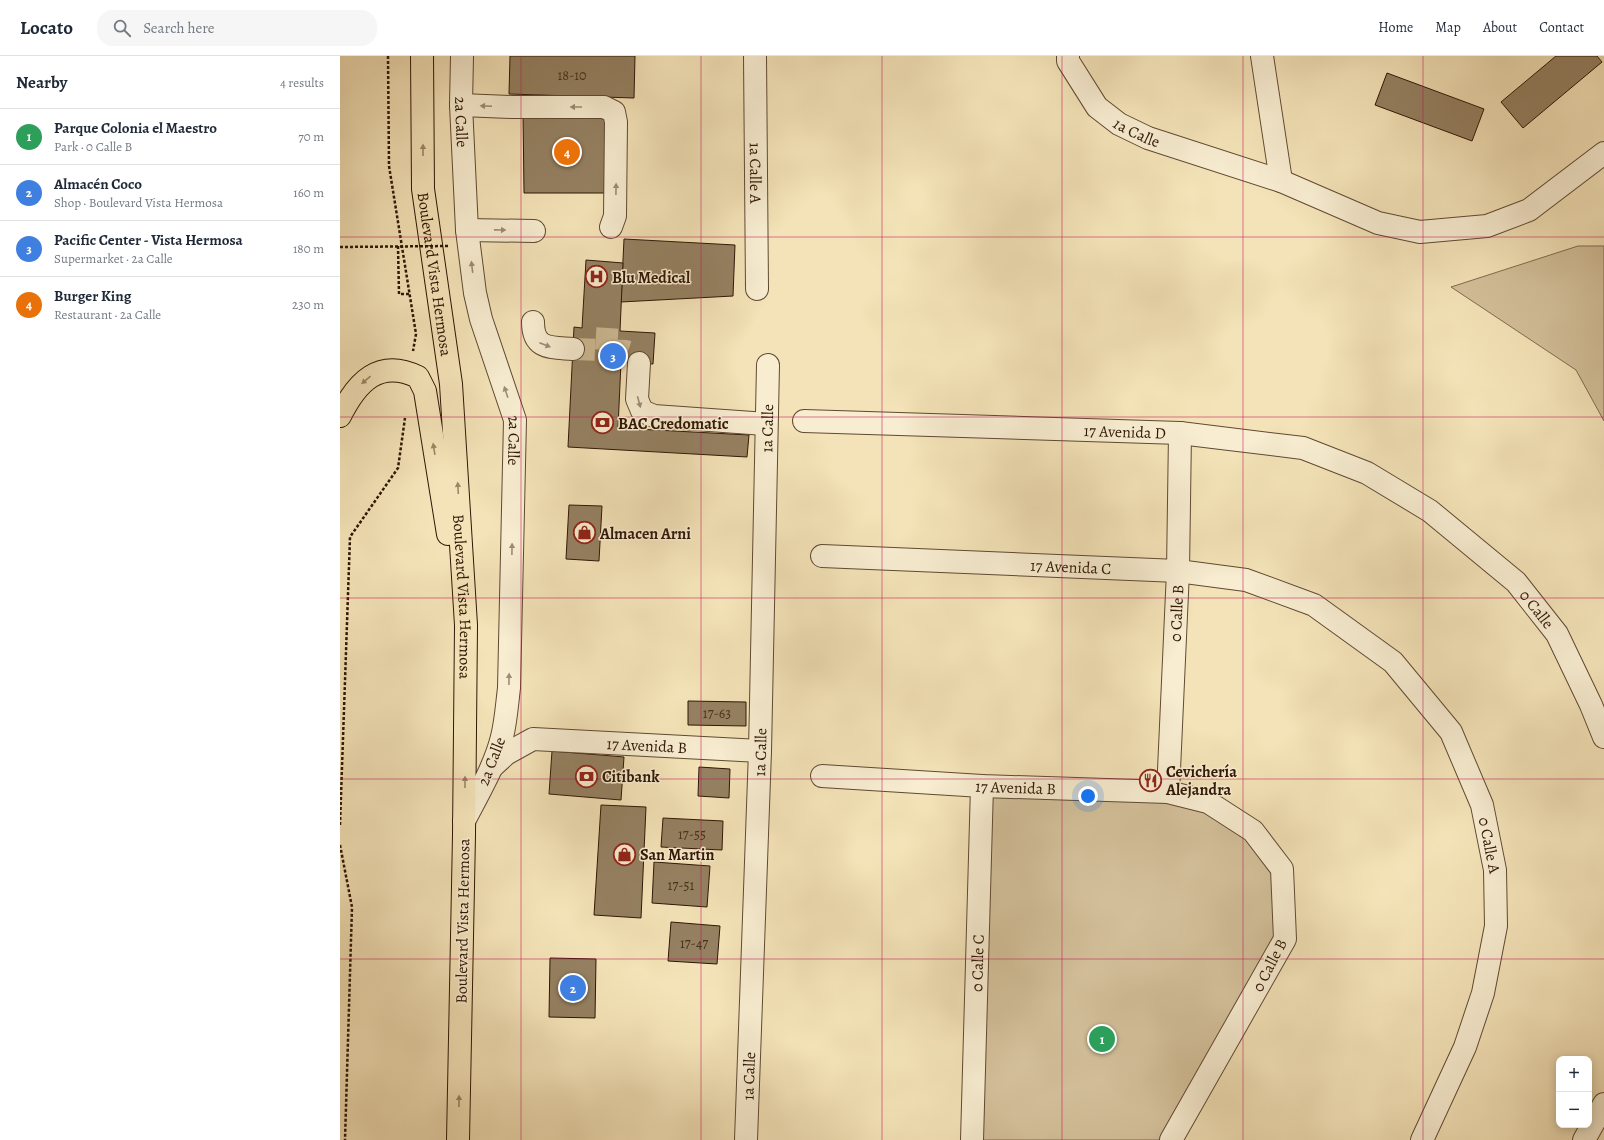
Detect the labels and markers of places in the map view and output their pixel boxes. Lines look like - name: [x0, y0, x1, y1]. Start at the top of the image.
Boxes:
- pin: 4: [554, 137, 580, 167]
- hospital icon: Blu Medical: [583, 264, 609, 290]
- place label: Blu Medical: [612, 267, 691, 289]
- pin: 3: [600, 341, 626, 371]
- bank icon: BAC Credomatic: [589, 410, 615, 436]
- place label: BAC Credomatic: [618, 413, 729, 435]
- shop icon: Almacen Arni: [571, 520, 597, 546]
- place label: Almacen Arni: [599, 523, 691, 545]
- place label: Cevichería Alejandra: [1165, 761, 1237, 801]
- bank icon: Citibank: [574, 763, 600, 789]
- place label: Citibank: [602, 766, 660, 788]
- restaurant icon: Cevichería Alejandra: [1137, 767, 1163, 793]
- shop icon: San Martin: [611, 841, 637, 867]
- place label: San Martin: [640, 844, 714, 866]
- pin: 2: [560, 973, 586, 1003]
- pin: 1: [1089, 1024, 1115, 1054]

